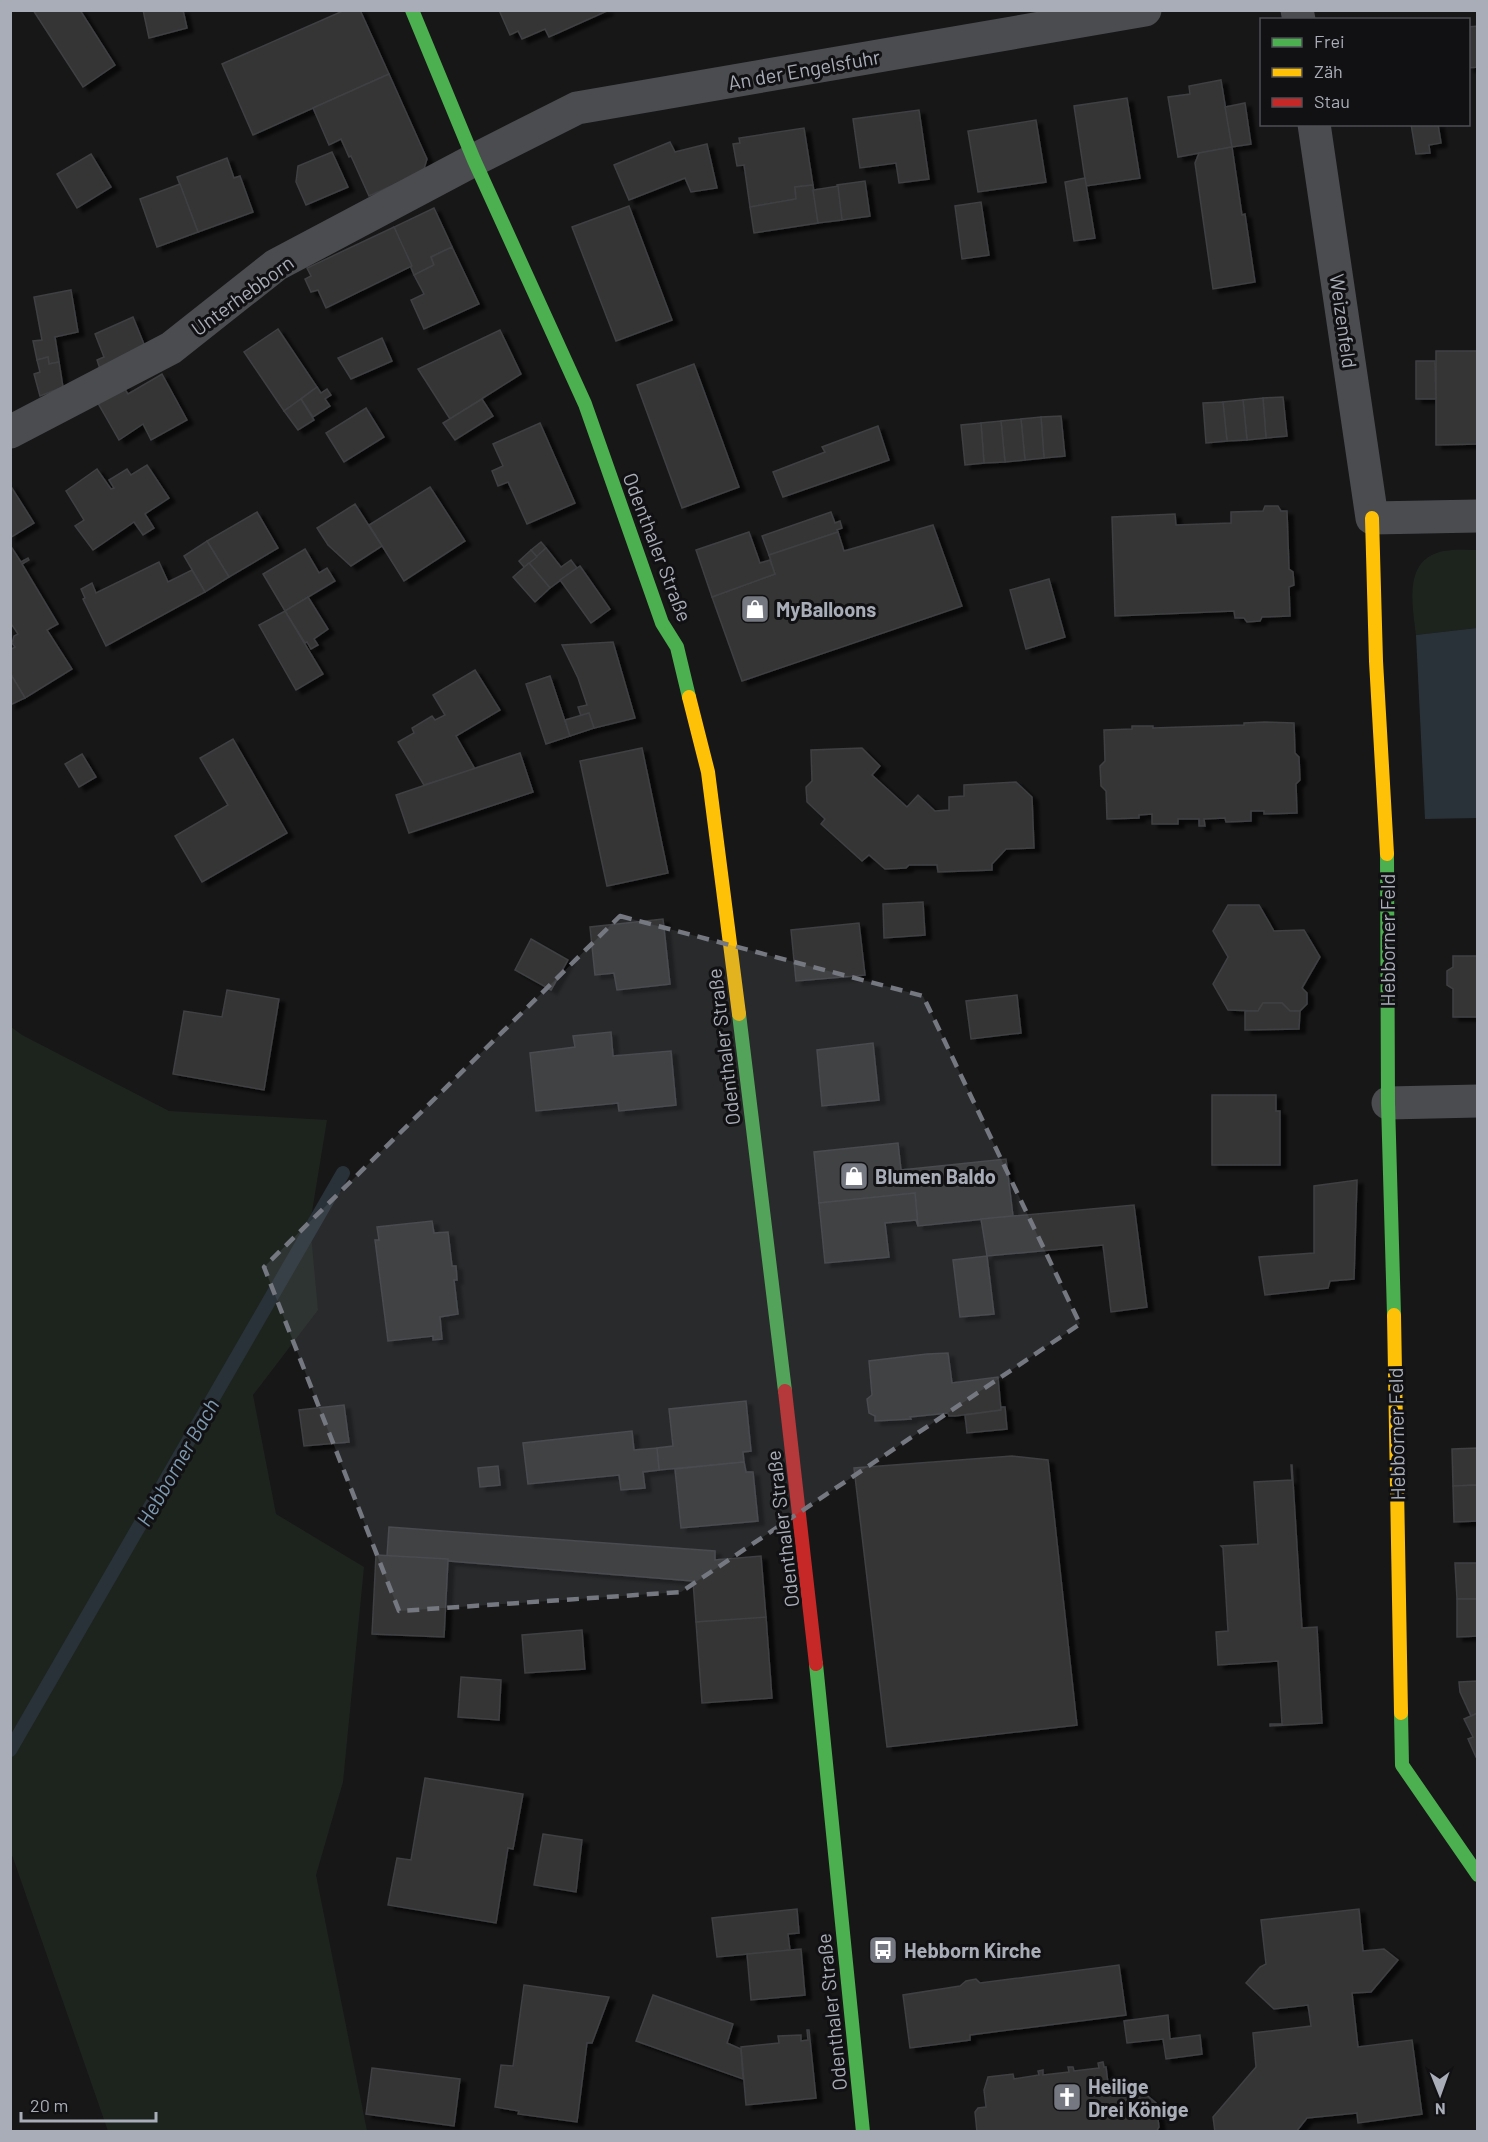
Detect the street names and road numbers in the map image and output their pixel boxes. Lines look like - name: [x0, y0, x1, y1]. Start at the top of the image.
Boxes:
- street label: An der Engelsfuhr: [726, 44, 882, 94]
- street label: Unterhebborn: [186, 250, 298, 340]
- street label: Weizenfeld: [1326, 272, 1362, 370]
- street label: Odenthaler Straße: [619, 469, 697, 625]
- street label: Hebborner Feld: [1375, 874, 1399, 1006]
- street label: Odenthaler Straße: [701, 967, 745, 1127]
- street label: Hebborner Feld: [1383, 1367, 1409, 1501]
- street label: Odenthaler Straße: [760, 1449, 804, 1609]
- street label: Odenthaler Straße: [811, 1932, 851, 2092]

